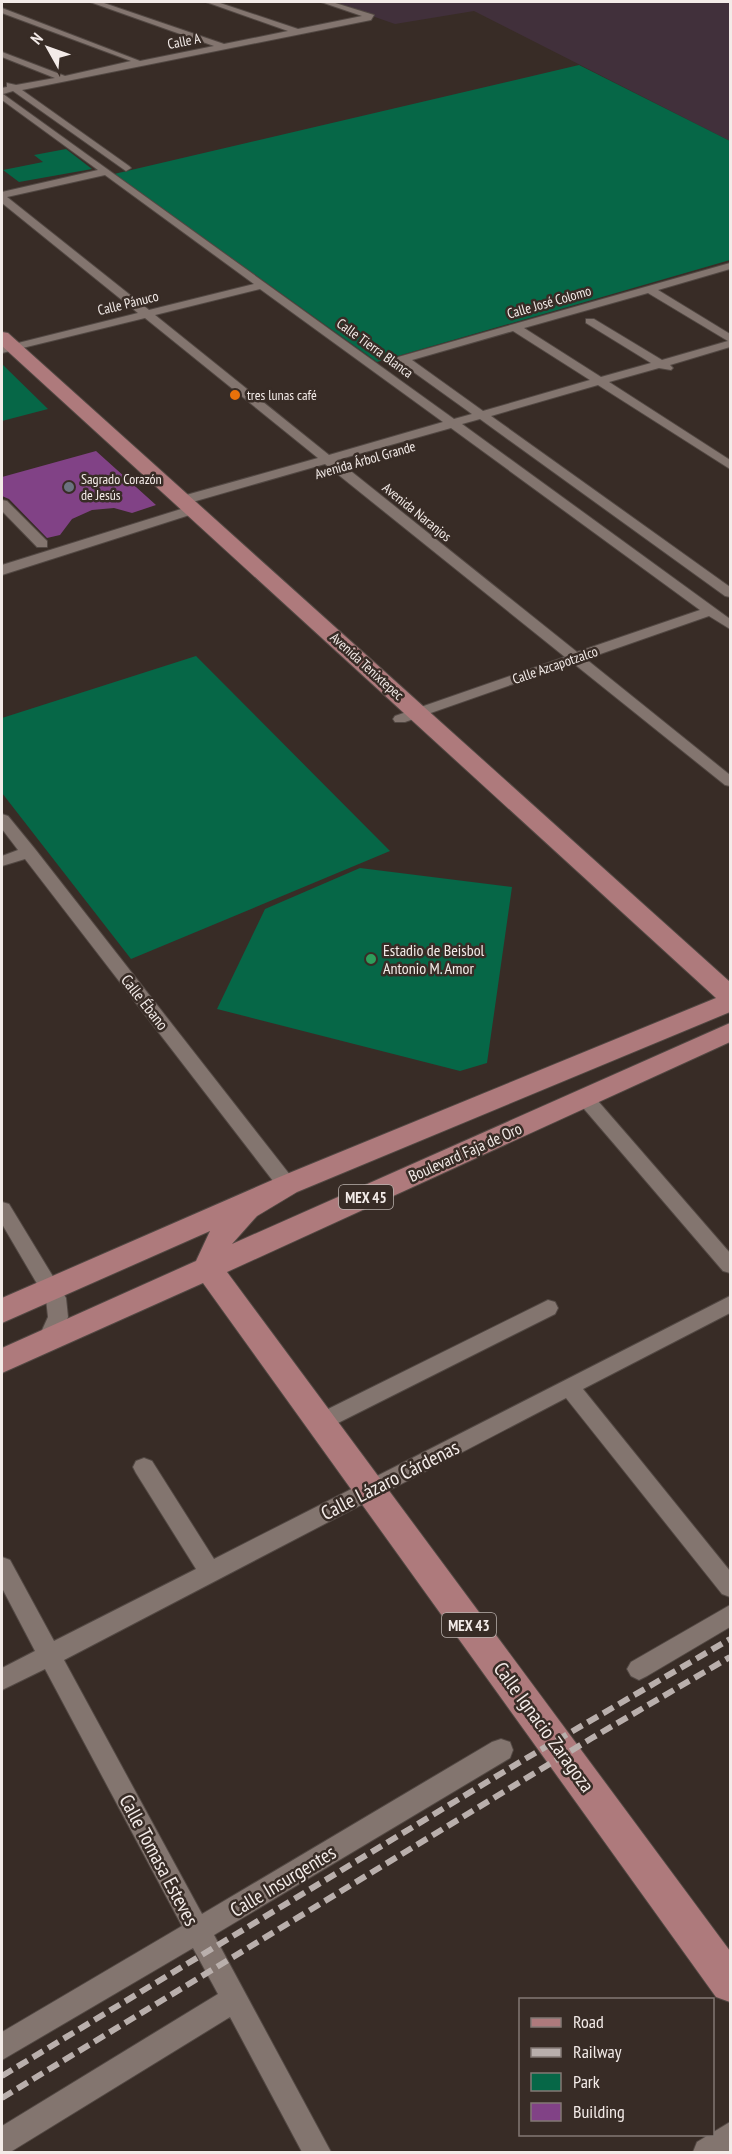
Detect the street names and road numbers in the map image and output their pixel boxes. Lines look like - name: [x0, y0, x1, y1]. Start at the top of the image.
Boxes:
- street label: Calle A: [166, 29, 202, 53]
- street label: Calle José Colomo: [505, 281, 593, 323]
- street label: Calle Pánuco: [96, 287, 160, 319]
- street label: Calle Tierra Blanca: [333, 314, 417, 382]
- street label: Avenida Árbol Grande: [313, 437, 418, 483]
- street label: Avenida Naranjos: [379, 479, 455, 546]
- street label: Avenida Tenixtepec: [327, 628, 407, 704]
- street label: Calle Azcapotzalco: [510, 642, 600, 688]
- street label: Calle Ébano: [117, 970, 173, 1034]
- street label: Boulevard Faja de Oro: [405, 1118, 525, 1186]
- road number: MEX 45: [339, 1185, 393, 1209]
- street label: Calle Lázaro Cárdenas: [317, 1434, 464, 1526]
- road number: MEX 43: [442, 1613, 496, 1637]
- street label: Calle Ignacio Zaragoza: [488, 1657, 600, 1797]
- street label: Calle Tomasa Esteves: [113, 1790, 205, 1930]
- street label: Calle Insurgentes: [225, 1839, 341, 1923]

